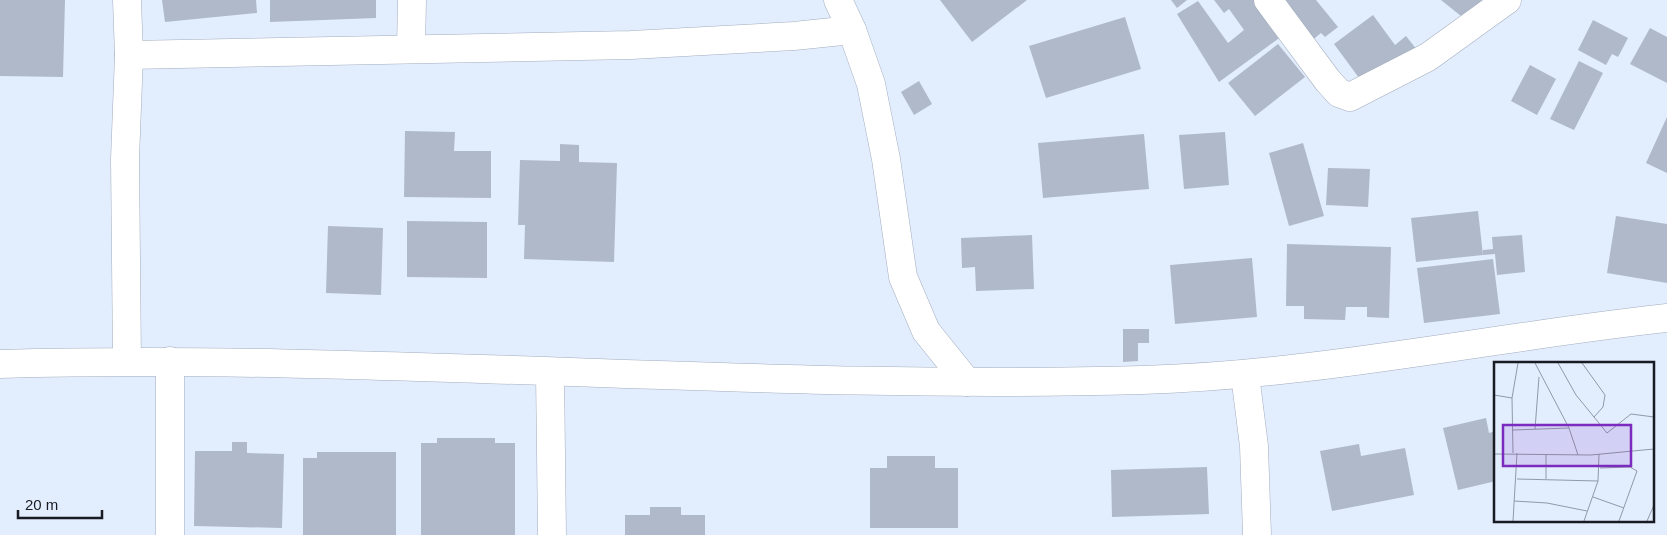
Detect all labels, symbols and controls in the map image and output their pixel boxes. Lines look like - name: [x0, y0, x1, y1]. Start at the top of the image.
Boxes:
- inset map: [1494, 362, 1654, 522]
- scale bar: [18, 488, 101, 520]
- text: 20 m: [25, 496, 58, 513]

